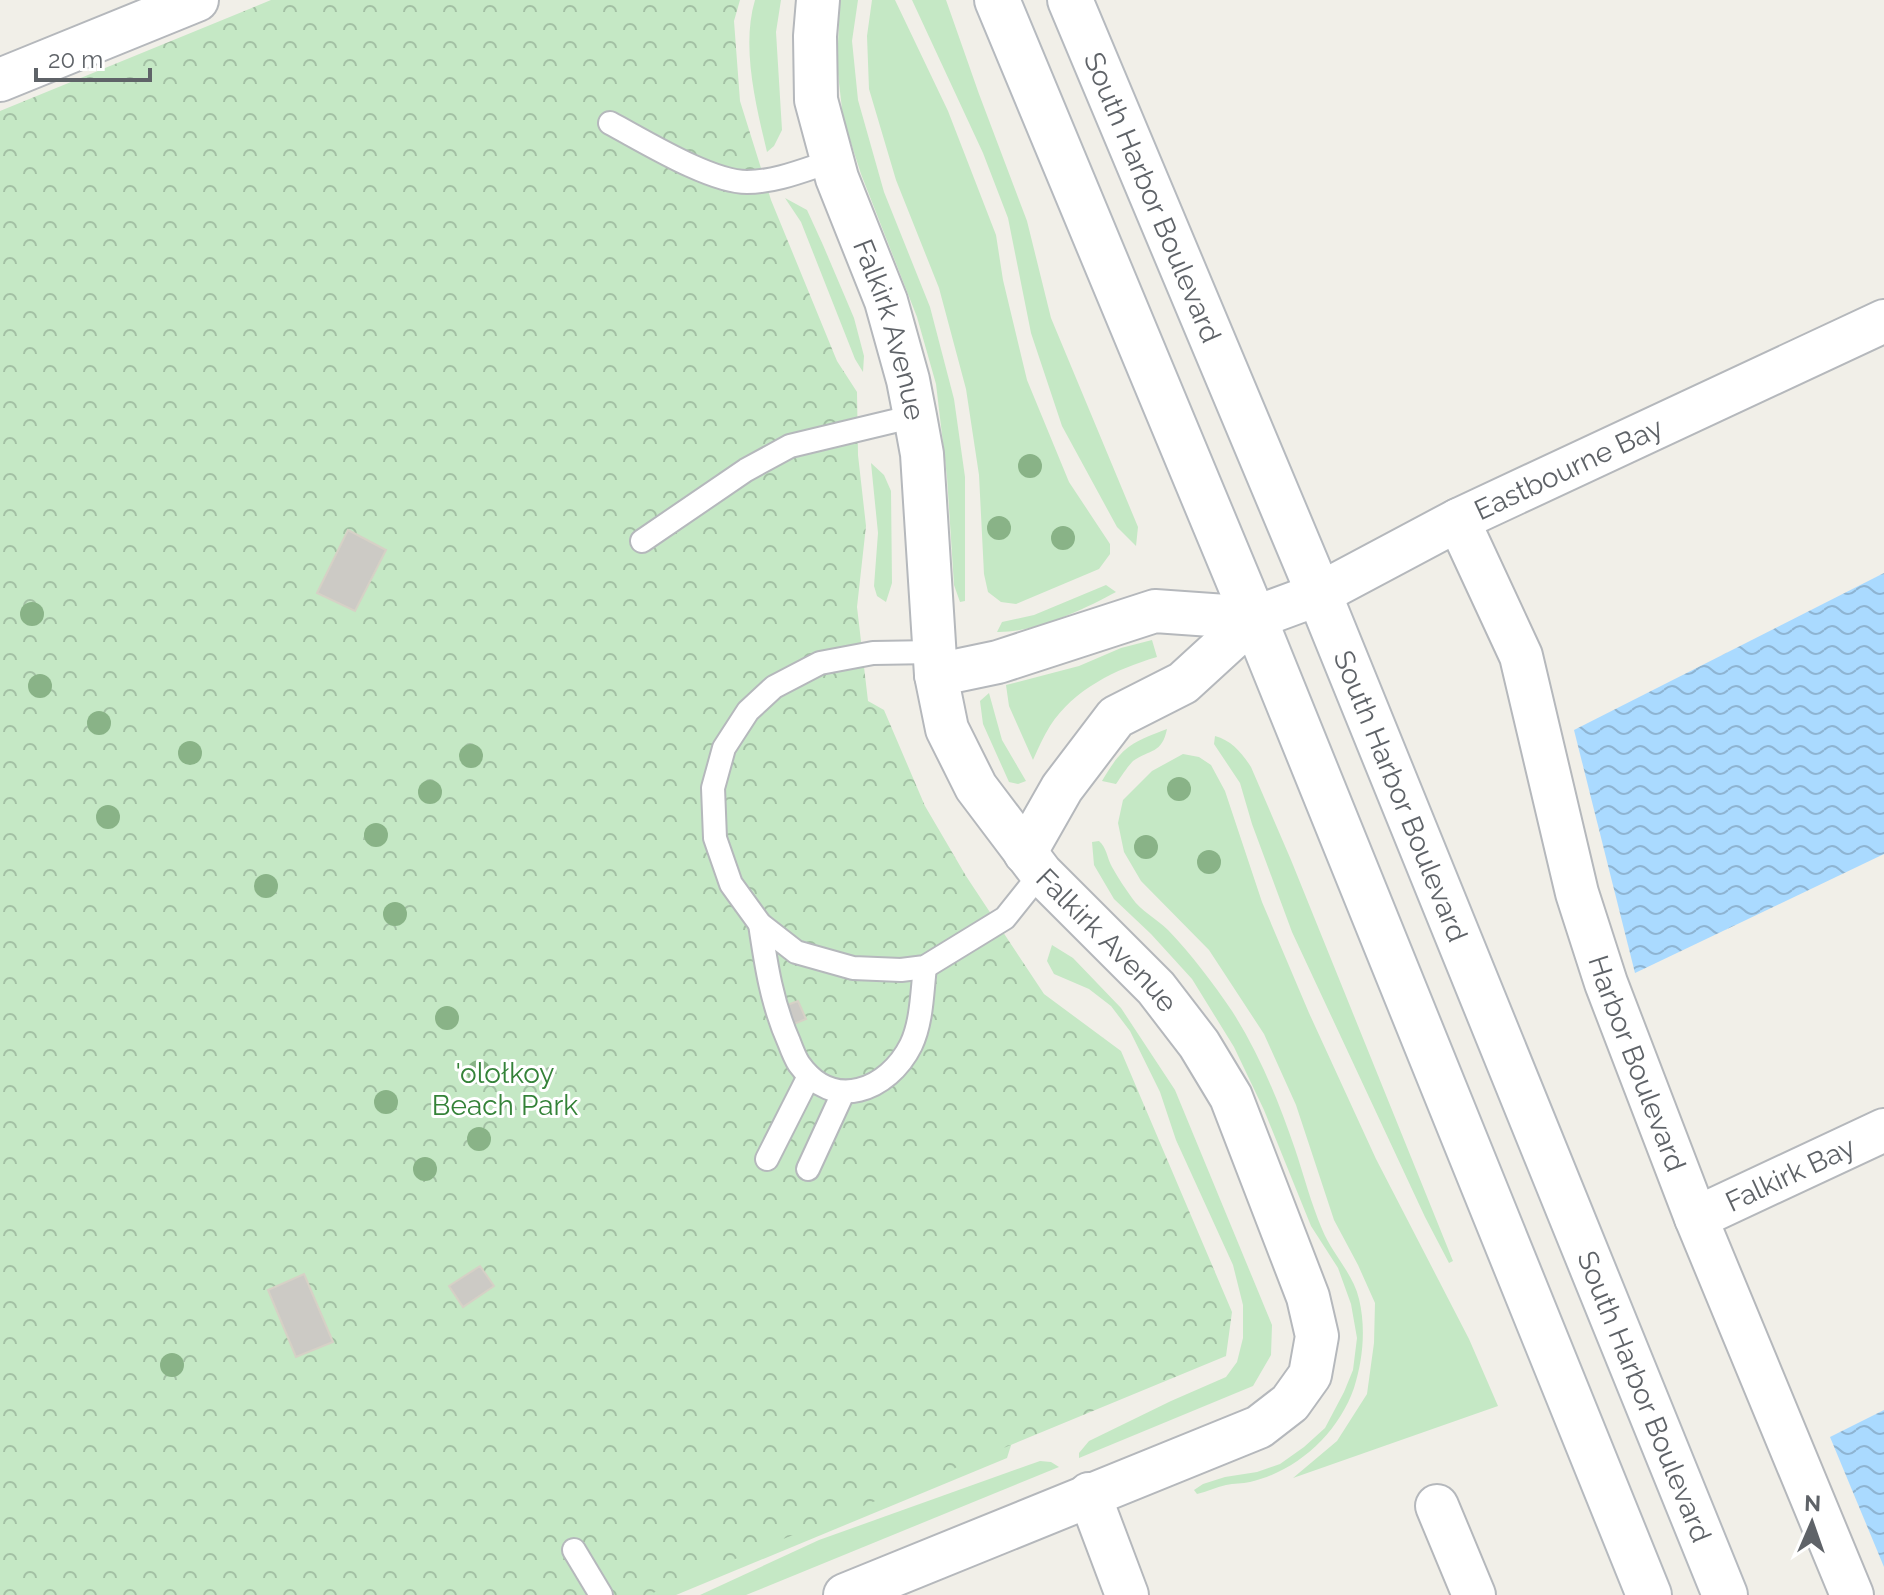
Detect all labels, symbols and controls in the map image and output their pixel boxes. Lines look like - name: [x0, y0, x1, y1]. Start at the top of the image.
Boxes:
- scale bar: [36, 32, 150, 82]
- text: 20 m: [48, 45, 103, 74]
- street label: South Harbor Boulevard: [1077, 48, 1228, 348]
- street label: Falkirk Avenue: [846, 235, 931, 423]
- street label: Eastbourne Bay: [1469, 411, 1668, 527]
- street label: South Harbor Boulevard: [1327, 646, 1474, 947]
- street label: Falkirk Avenue: [1029, 862, 1184, 1019]
- street label: Harbor Boulevard: [1581, 951, 1693, 1176]
- park label: 'olołkoy Beach Park: [432, 1057, 578, 1122]
- street label: Falkirk Bay: [1720, 1130, 1860, 1219]
- street label: South Harbor Boulevard: [1570, 1246, 1718, 1547]
- north arrow: [1772, 1483, 1852, 1563]
- text: N: [1804, 1490, 1822, 1516]

